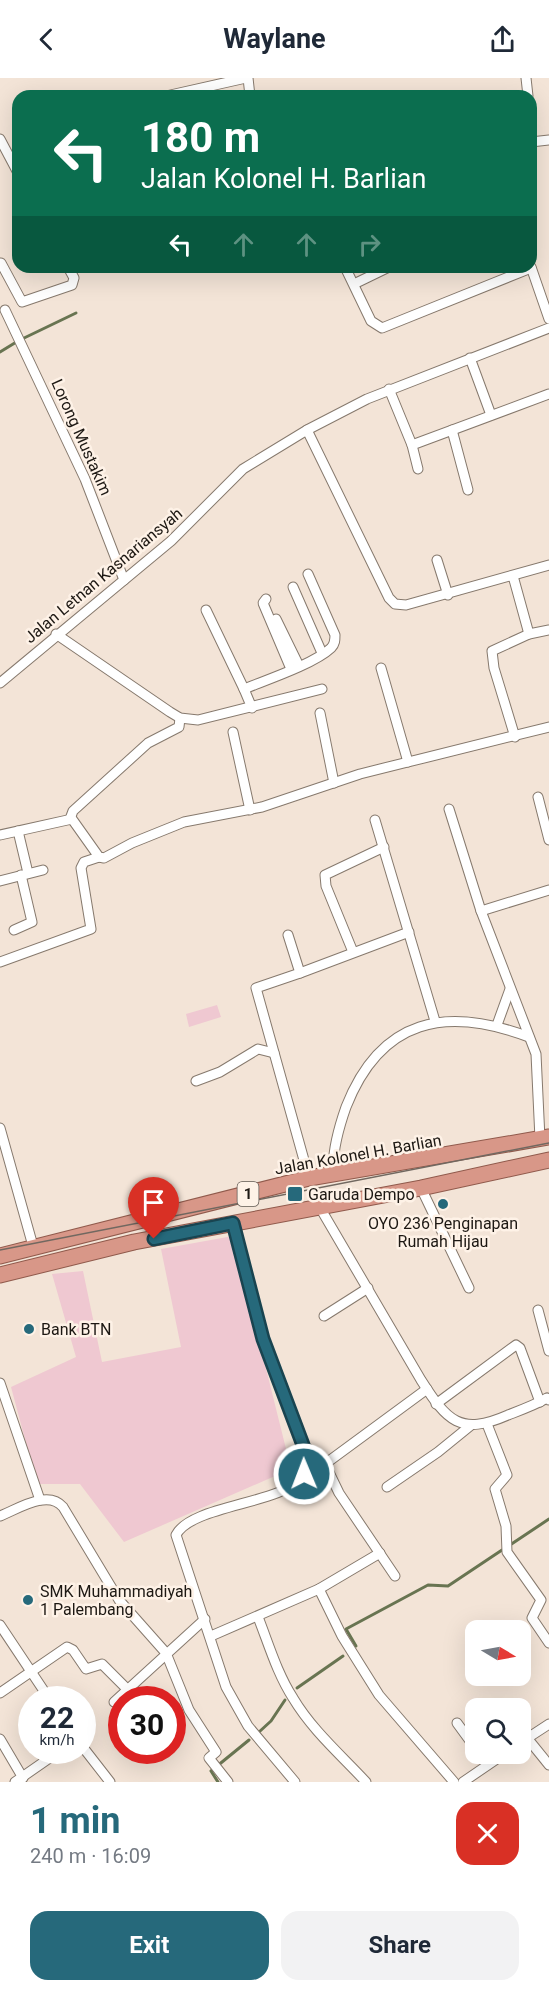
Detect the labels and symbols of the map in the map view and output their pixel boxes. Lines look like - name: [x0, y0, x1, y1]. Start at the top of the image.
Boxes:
- street label: Lorong Mustakim: [47, 376, 116, 498]
- street label: Jalan Letnan Kasnariansyah: [21, 504, 186, 647]
- street label: Jalan Kolonel H. Barlian: [273, 1130, 443, 1179]
- pin: [128, 1177, 179, 1239]
- road number: 1: [238, 1182, 258, 1206]
- marker: Garuda Dempo: [286, 1185, 304, 1203]
- place label: Garuda Dempo: [308, 1185, 415, 1204]
- marker: OYO 236 Penginapan Rumah Hijau: [436, 1197, 450, 1211]
- place label: OYO 236 Penginapan Rumah Hijau: [368, 1214, 518, 1251]
- place label: Bank BTN: [41, 1320, 111, 1339]
- marker: Bank BTN: [22, 1322, 36, 1336]
- position arrow: [272, 1442, 336, 1506]
- place label: SMK Muhammadiyah 1 Palembang: [40, 1582, 192, 1619]
- marker: SMK Muhammadiyah 1 Palembang: [21, 1593, 35, 1607]
- north arrow: [465, 1620, 531, 1686]
- speed limit sign: 30: [108, 1686, 186, 1764]

